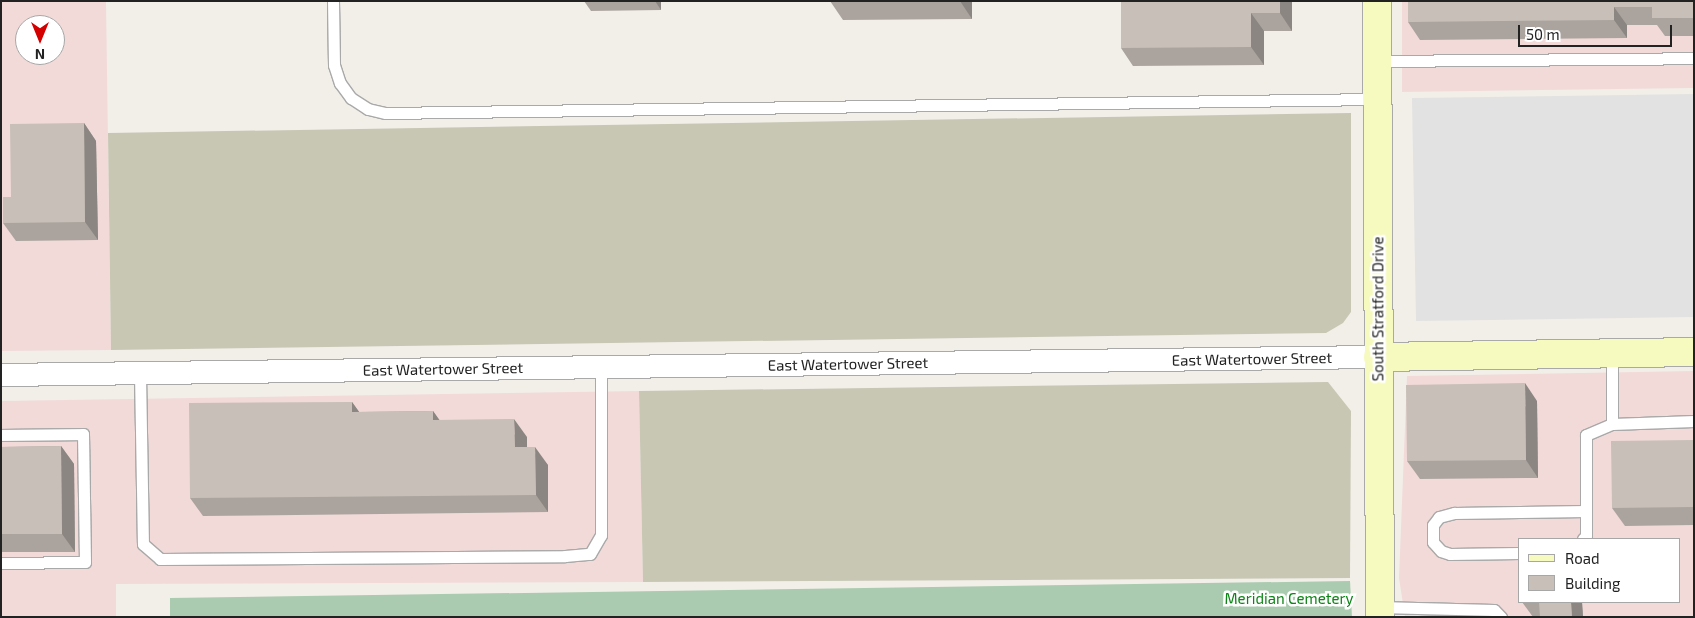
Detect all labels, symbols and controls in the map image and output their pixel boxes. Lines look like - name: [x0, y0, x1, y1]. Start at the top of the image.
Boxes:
- north arrow: [15, 15, 65, 65]
- scale bar: [1520, 15, 1674, 47]
- text: 50 m: [1526, 25, 1560, 43]
- text: N: [35, 46, 45, 63]
- street label: South Stratford Drive: [1369, 237, 1387, 381]
- street label: East Watertower Street: [1171, 349, 1333, 369]
- street label: East Watertower Street: [767, 354, 929, 374]
- street label: East Watertower Street: [362, 359, 524, 379]
- legend: [1518, 538, 1680, 603]
- text: Road: [1565, 549, 1600, 567]
- text: Building: [1565, 574, 1620, 592]
- park label: Meridian Cemetery: [1224, 590, 1354, 608]

